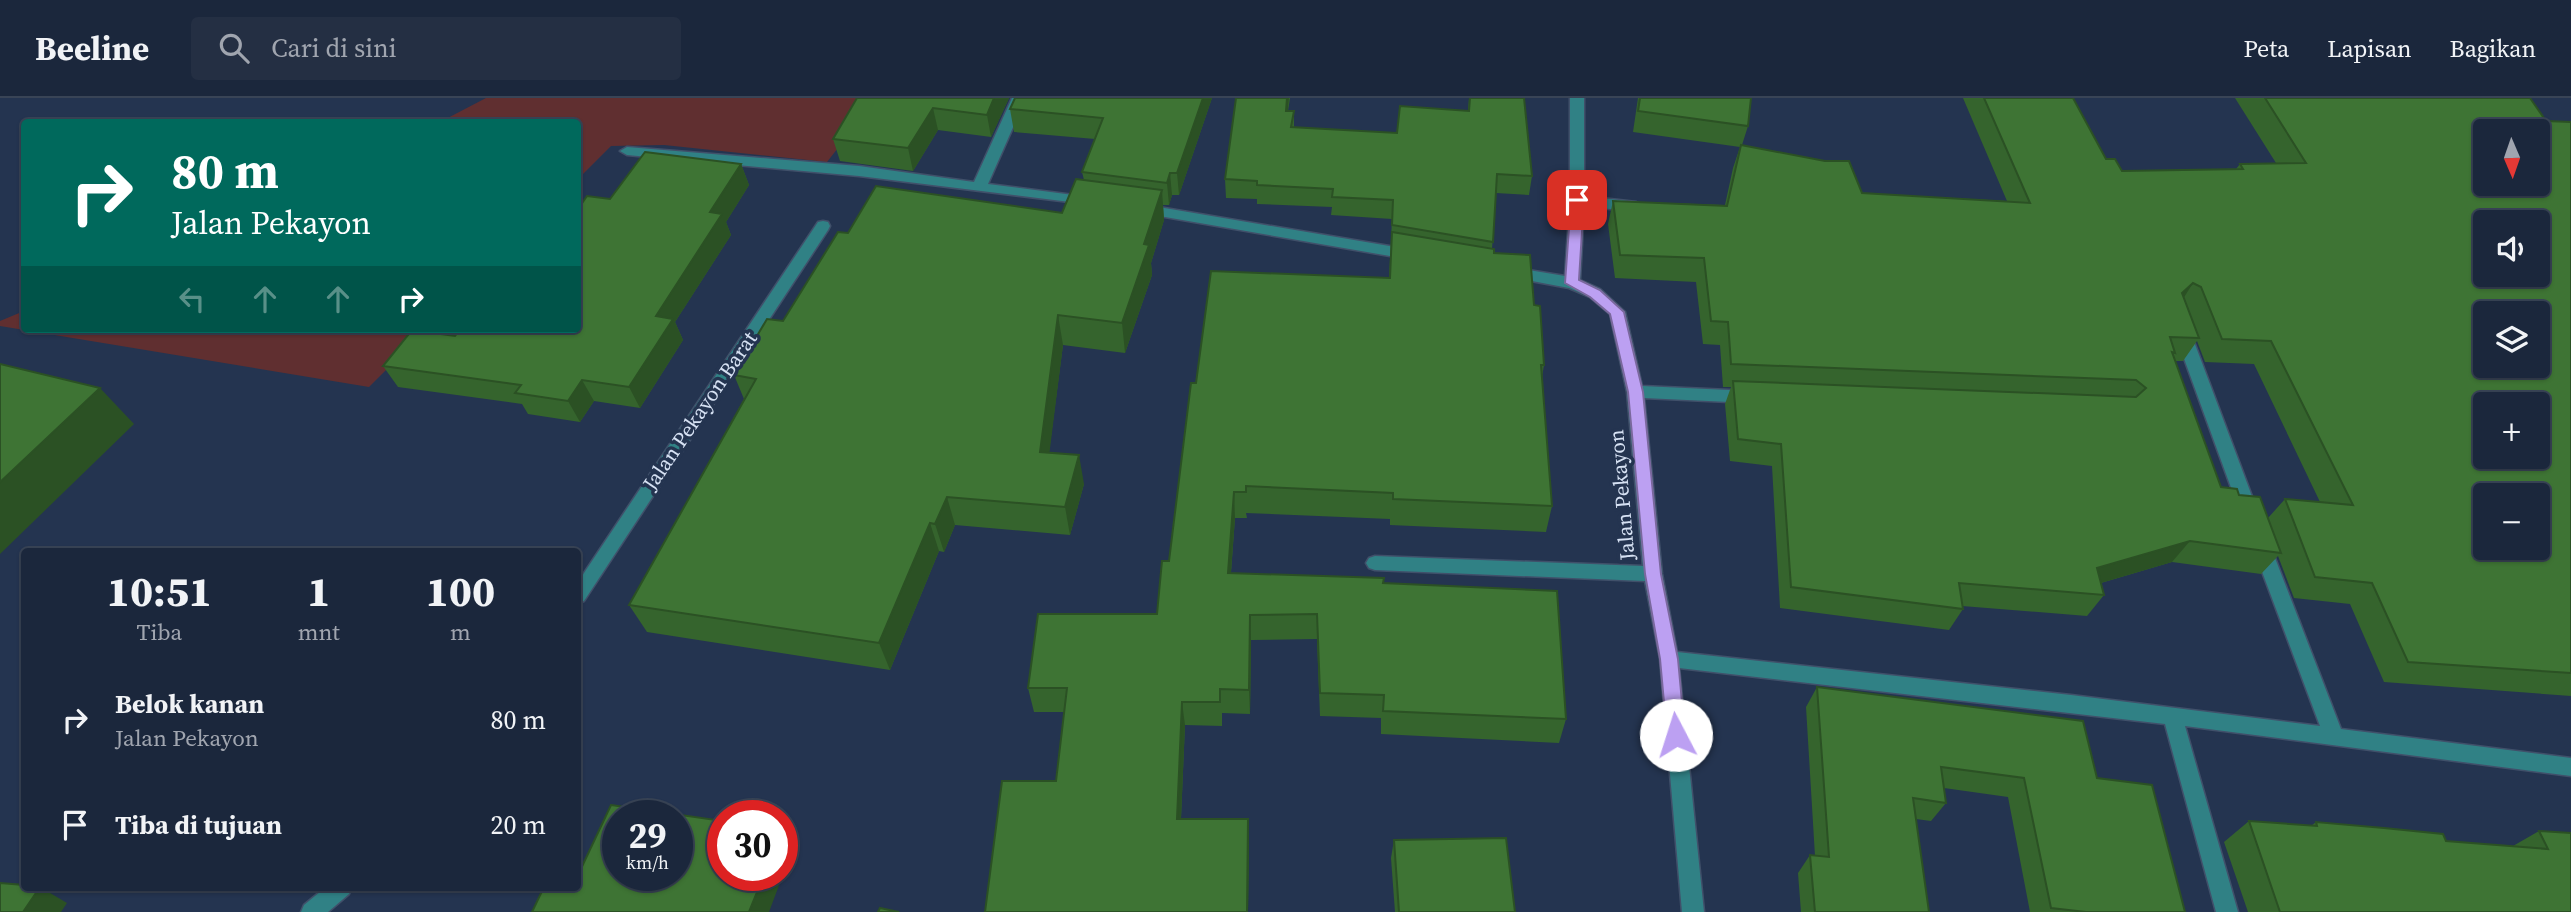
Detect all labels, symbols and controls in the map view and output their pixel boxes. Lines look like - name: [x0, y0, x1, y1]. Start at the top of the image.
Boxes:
- search box: [191, 17, 681, 80]
- text: Beeline: [35, 26, 149, 71]
- icon: search: [215, 29, 253, 67]
- text: Cari di sini: [271, 30, 397, 66]
- text: Peta: [2243, 32, 2289, 65]
- text: Lapisan: [2327, 32, 2412, 65]
- text: Bagikan: [2450, 32, 2536, 65]
- north arrow: [2473, 119, 2550, 196]
- map controls: [2473, 119, 2550, 560]
- text: 80 m: [171, 137, 279, 204]
- icon: right: [56, 147, 147, 238]
- pin: [1547, 170, 1607, 230]
- icon: arrive: [1558, 181, 1596, 219]
- text: Jalan Pekayon: [171, 201, 371, 245]
- button: sound: [2473, 210, 2550, 287]
- icon: left: [173, 280, 211, 318]
- icon: ahead: [246, 280, 284, 318]
- icon: ahead: [319, 280, 357, 318]
- icon: right: [392, 280, 430, 318]
- button: layers: [2473, 301, 2550, 378]
- street label: Jalan Pekayon Barat: [635, 325, 764, 497]
- button: +: [2473, 392, 2550, 469]
- street label: Jalan Pekayon: [1601, 428, 1642, 563]
- button: −: [2473, 483, 2550, 560]
- text: 10:51: [107, 562, 212, 620]
- text: 1: [307, 562, 330, 620]
- text: 100: [426, 562, 495, 620]
- text: Tiba: [137, 616, 182, 648]
- text: mnt: [298, 616, 340, 648]
- text: m: [450, 616, 471, 648]
- text: Belok kanan: [115, 686, 264, 722]
- position arrow: [1639, 698, 1713, 772]
- icon: right: [56, 701, 94, 739]
- text: 80 m: [491, 702, 546, 738]
- text: Jalan Pekayon: [115, 722, 259, 754]
- speed limit sign: 30: [707, 800, 798, 891]
- icon: arrive: [56, 806, 94, 844]
- text: Tiba di tujuan: [115, 807, 282, 843]
- text: 20 m: [491, 807, 546, 843]
- text: 29: [629, 812, 666, 860]
- text: km/h: [626, 850, 669, 875]

